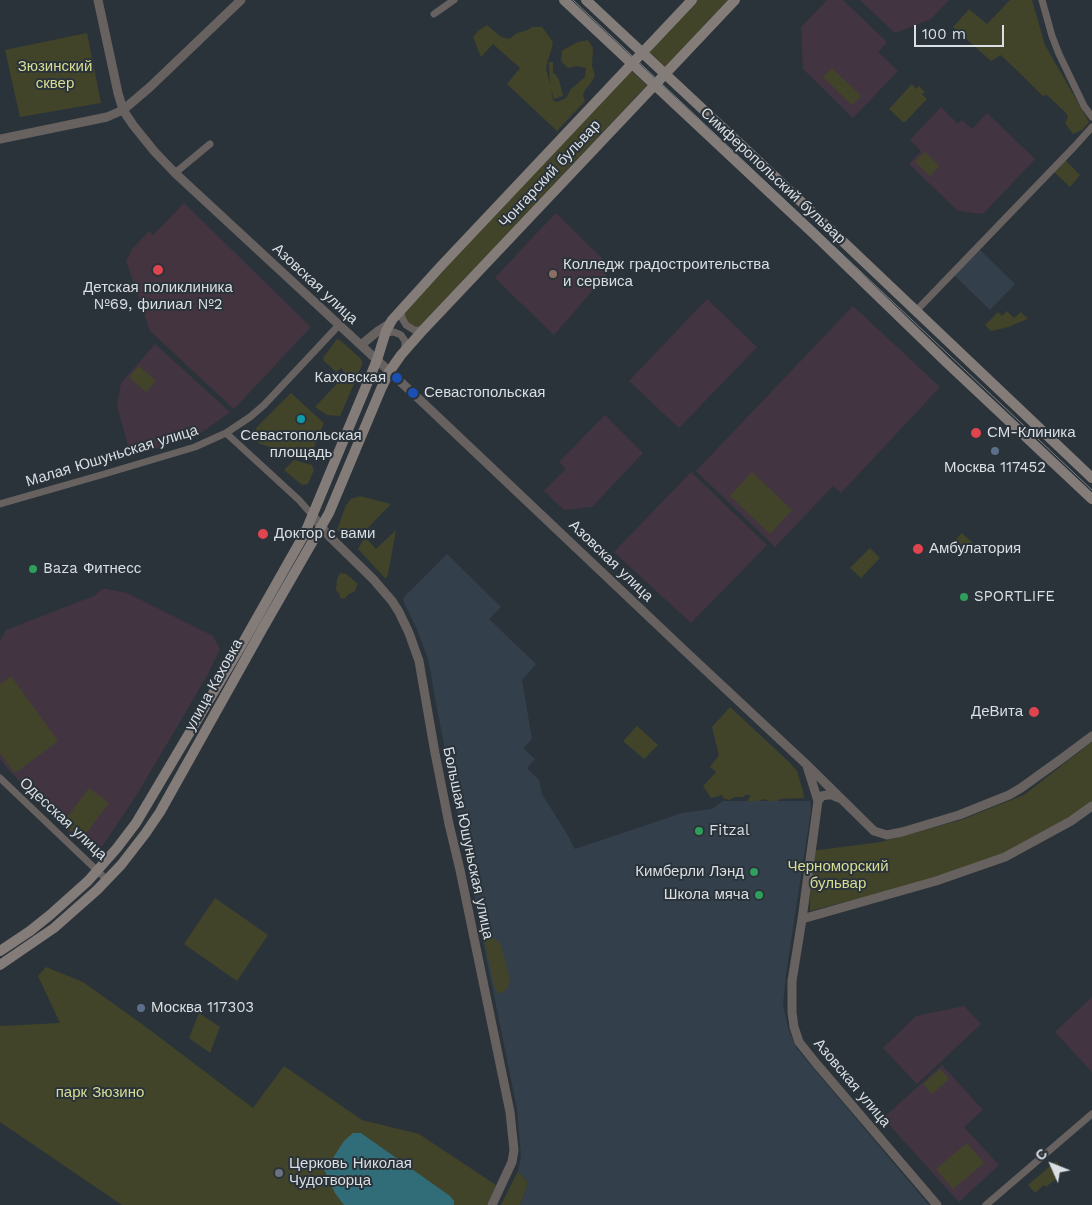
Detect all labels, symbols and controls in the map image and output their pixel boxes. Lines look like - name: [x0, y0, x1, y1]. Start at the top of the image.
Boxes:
- scale bar: [917, 15, 1007, 47]
- text: 100 m: [922, 25, 966, 43]
- park label: Зюзинский сквер: [18, 58, 92, 93]
- street label: Симферопольский бульвар: [697, 104, 849, 248]
- street label: Чонгарский бульвар: [495, 116, 605, 232]
- street label: Азовская улица: [269, 240, 361, 328]
- place label: Колледж градостроительства и сервиса: [563, 256, 769, 291]
- marker: Детская поликлиника №69, филиал №2: [151, 263, 165, 277]
- marker: Колледж градостроительства и сервиса: [547, 268, 559, 280]
- place label: Детская поликлиника №69, филиал №2: [83, 279, 233, 314]
- place label: Каховская: [315, 369, 386, 387]
- marker: Каховская: [390, 371, 404, 385]
- place label: Севастопольская: [424, 384, 545, 402]
- marker: Севастопольская: [406, 386, 420, 400]
- marker: Севастопольская площадь: [295, 413, 307, 425]
- street label: Малая Юшуньская улица: [24, 421, 200, 491]
- place label: СМ-Клиника: [987, 424, 1076, 442]
- marker: СМ-Клиника: [969, 426, 983, 440]
- place label: Севастопольская площадь: [240, 427, 362, 462]
- marker: Москва 117452: [989, 445, 1001, 457]
- place label: Москва 117452: [944, 459, 1046, 477]
- street label: Азовская улица: [565, 516, 657, 606]
- place label: Доктор с вами: [274, 525, 375, 543]
- marker: Доктор с вами: [256, 527, 270, 541]
- place label: Амбулатория: [929, 540, 1021, 558]
- marker: Амбулатория: [911, 542, 925, 556]
- place label: Baza Фитнесс: [43, 560, 141, 578]
- marker: Baza Фитнесс: [27, 563, 39, 575]
- place label: SPORTLIFE: [974, 588, 1055, 606]
- marker: SPORTLIFE: [958, 591, 970, 603]
- street label: улица Каховка: [181, 636, 247, 734]
- place label: ДеВита: [971, 703, 1023, 721]
- marker: ДеВита: [1027, 705, 1041, 719]
- street label: Большая Юшуньская улица: [439, 745, 497, 941]
- street label: Одесская улица: [15, 774, 111, 864]
- place label: Fitzal: [709, 822, 750, 840]
- marker: Fitzal: [693, 825, 705, 837]
- park label: Черноморский бульвар: [787, 858, 889, 893]
- place label: Кимберли Лэнд: [635, 863, 744, 881]
- marker: Кимберли Лэнд: [748, 866, 760, 878]
- place label: Школа мяча: [664, 886, 749, 904]
- marker: Школа мяча: [753, 889, 765, 901]
- place label: Москва 117303: [151, 999, 254, 1017]
- marker: Москва 117303: [135, 1002, 147, 1014]
- street label: Азовская улица: [810, 1035, 894, 1131]
- park label: парк Зюзино: [56, 1084, 144, 1102]
- north arrow: [1027, 1140, 1077, 1190]
- text: С: [1032, 1145, 1050, 1164]
- place label: Церковь Николая Чудотворца: [289, 1155, 412, 1190]
- marker: Церковь Николая Чудотворца: [273, 1167, 285, 1179]

